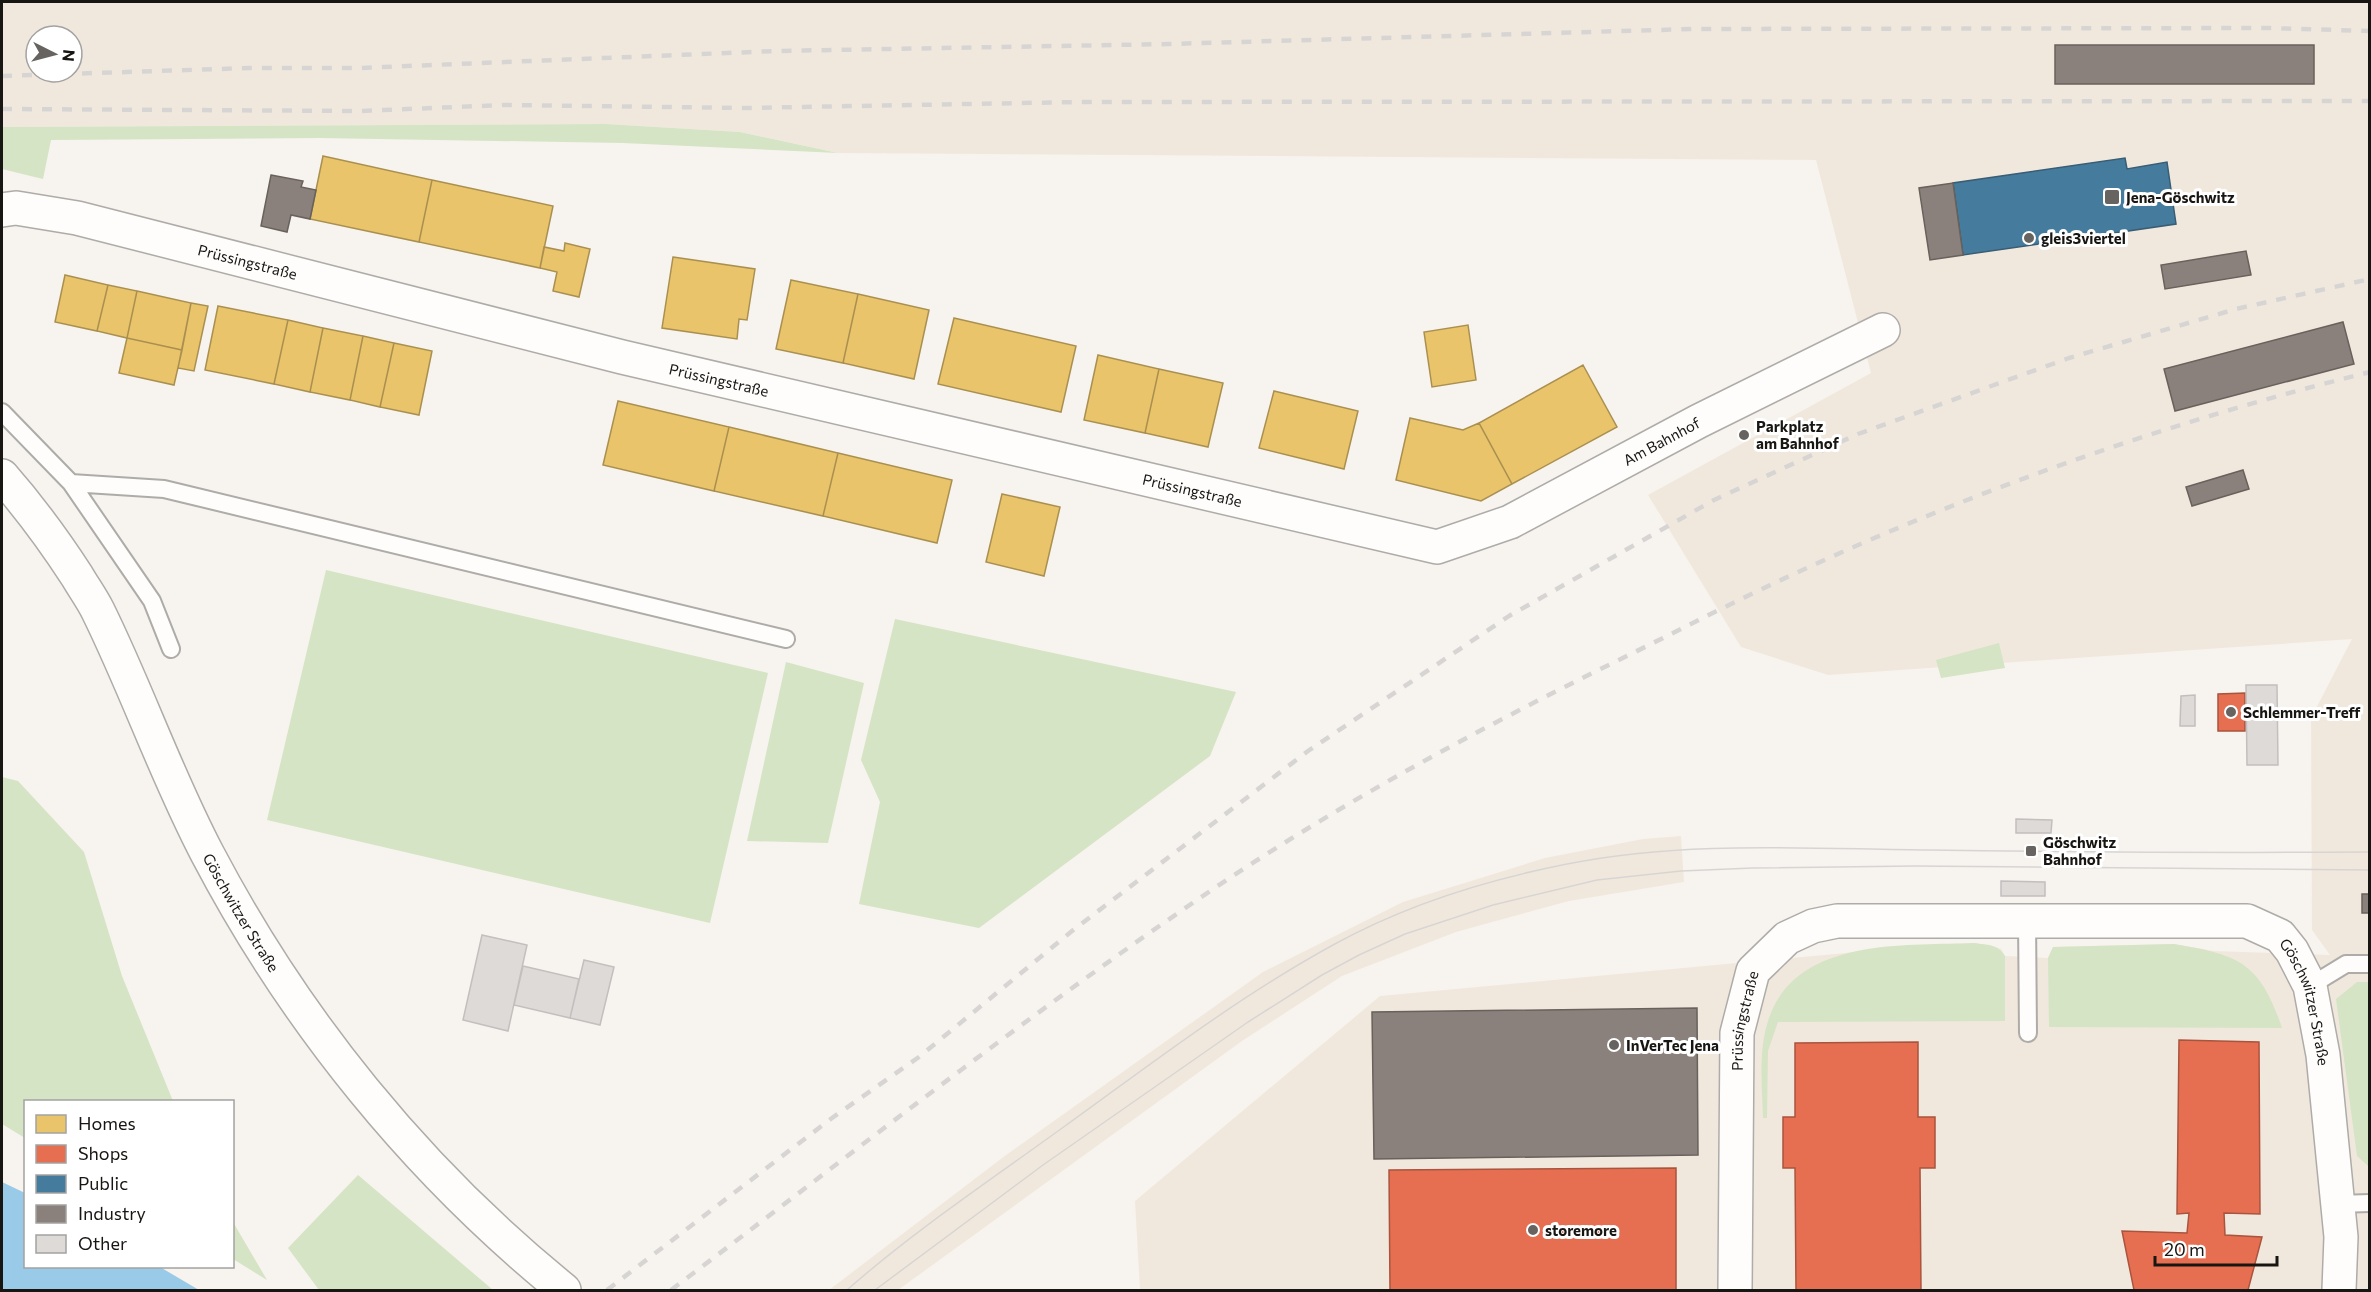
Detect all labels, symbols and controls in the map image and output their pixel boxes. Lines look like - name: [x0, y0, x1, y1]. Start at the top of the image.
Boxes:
- north arrow: [24, 24, 84, 84]
- text: N: [59, 49, 79, 63]
- marker: Jena-Göschwitz: [2103, 188, 2121, 206]
- place label: Jena-Göschwitz: [2126, 188, 2235, 206]
- place label: gleis3viertel: [2041, 229, 2126, 247]
- marker: gleis3viertel: [2022, 231, 2036, 245]
- street label: Prüssingstraße: [196, 240, 299, 283]
- street label: Prüssingstraße: [667, 359, 771, 400]
- street label: Am Bahnhof: [1620, 413, 1703, 469]
- place label: Parkplatz am Bahnhof: [1756, 417, 1840, 452]
- marker: Parkplatz am Bahnhof: [1737, 428, 1751, 442]
- street label: Prüssingstraße: [1141, 470, 1244, 510]
- place label: Schlemmer-Treff: [2243, 703, 2361, 721]
- marker: Schlemmer-Treff: [2224, 705, 2238, 719]
- place label: Göschwitz Bahnhof: [2043, 833, 2116, 868]
- marker: Göschwitz Bahnhof: [2024, 844, 2038, 858]
- street label: Göschwitzer Straße: [200, 850, 283, 975]
- street label: Göschwitzer Straße: [2276, 934, 2333, 1066]
- street label: Prüssingstraße: [1728, 969, 1762, 1071]
- place label: InVerTec Jena: [1626, 1036, 1719, 1054]
- marker: InVerTec Jena: [1607, 1038, 1621, 1052]
- legend: [24, 1100, 234, 1268]
- text: Homes: [78, 1112, 136, 1134]
- text: Shops: [78, 1142, 128, 1164]
- text: Public: [78, 1172, 128, 1194]
- text: Industry: [78, 1202, 146, 1224]
- place label: storemore: [1545, 1221, 1617, 1239]
- marker: storemore: [1526, 1223, 1540, 1237]
- scale bar: [2155, 1229, 2276, 1267]
- text: Other: [78, 1232, 127, 1254]
- text: 20 m: [2164, 1238, 2205, 1260]

